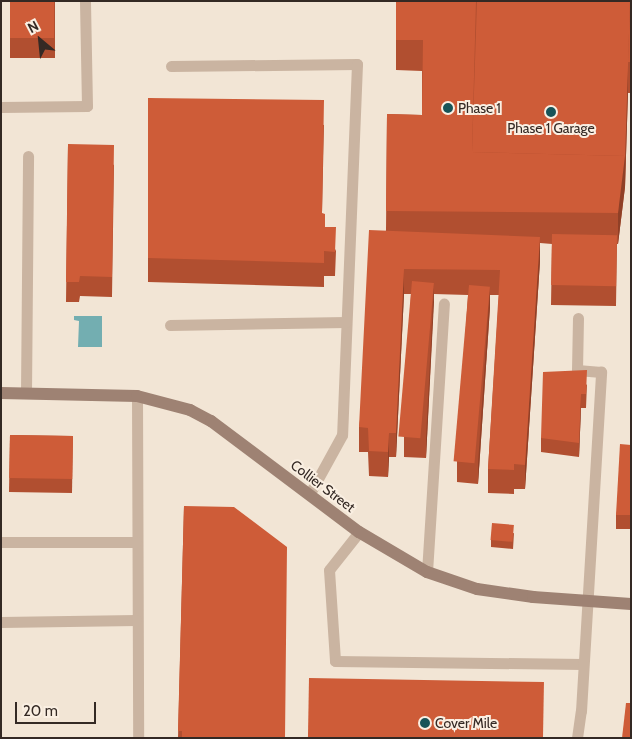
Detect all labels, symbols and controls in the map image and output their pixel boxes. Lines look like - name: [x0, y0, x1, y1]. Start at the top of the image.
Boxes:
- north arrow: [15, 15, 65, 65]
- text: N: [24, 16, 42, 37]
- place label: Phase 1: [458, 100, 501, 116]
- marker: Phase 1: [442, 102, 454, 114]
- marker: Phase 1 Garage: [545, 106, 557, 118]
- place label: Phase 1 Garage: [507, 120, 595, 136]
- street label: Collier Street: [287, 456, 359, 516]
- scale bar: [18, 692, 99, 724]
- text: 20 m: [23, 702, 58, 720]
- place label: Cover Mile: [435, 715, 497, 731]
- marker: Cover Mile: [419, 717, 431, 729]

